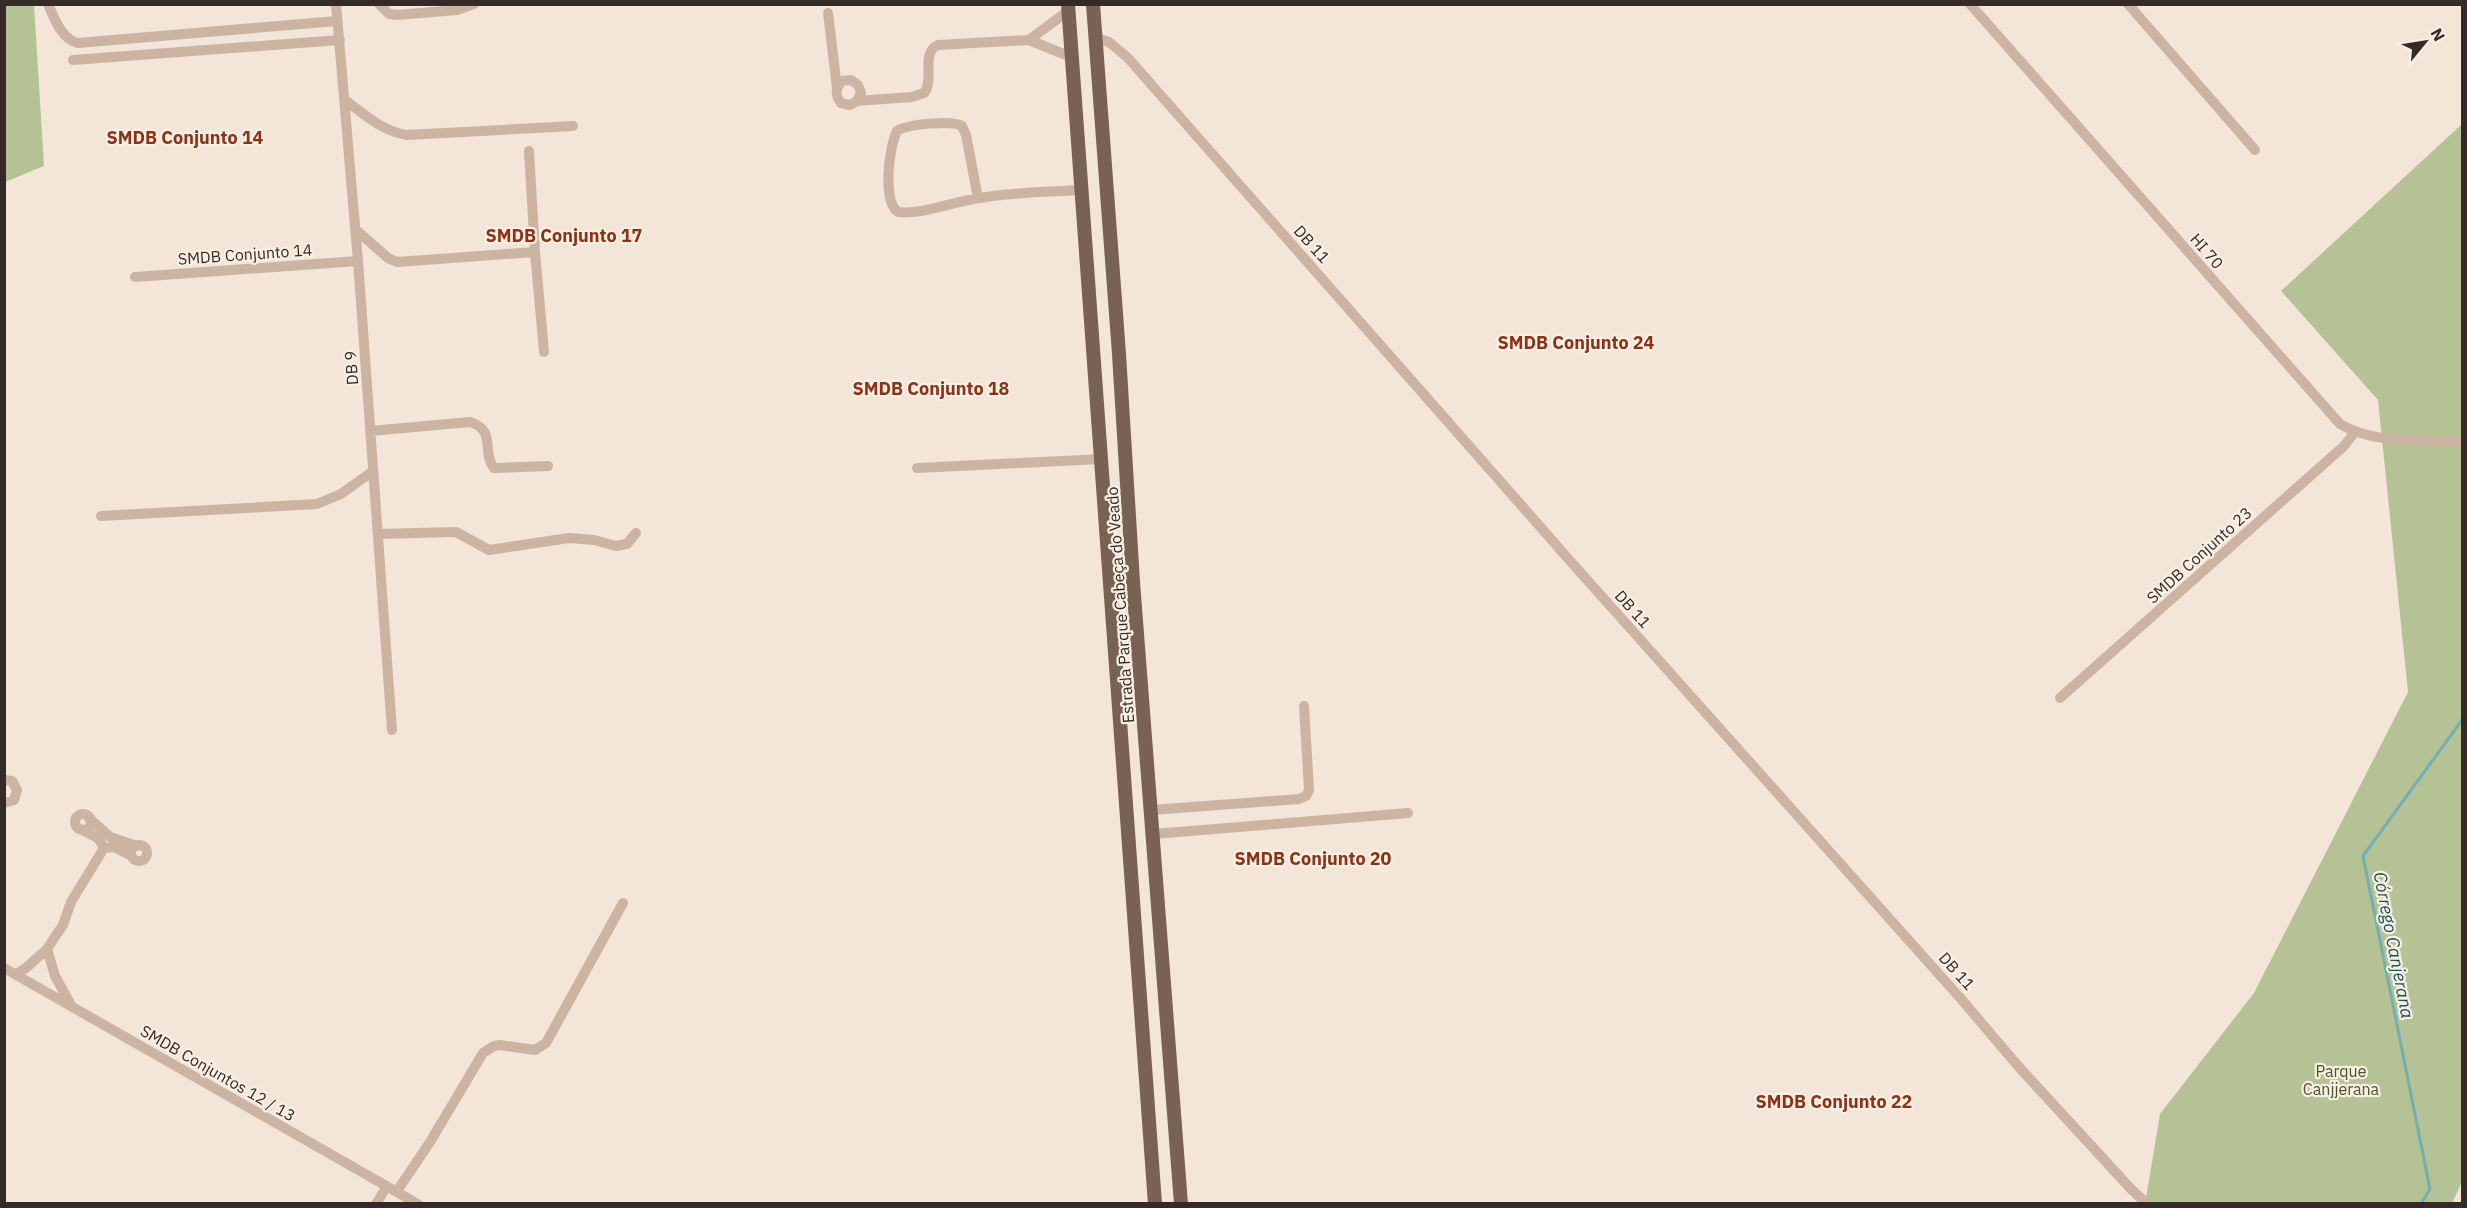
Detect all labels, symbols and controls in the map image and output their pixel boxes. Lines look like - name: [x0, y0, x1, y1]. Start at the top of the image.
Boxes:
- north arrow: [2395, 12, 2455, 72]
- text: N: [2426, 24, 2450, 45]
- district label: SMDB Conjunto 14: [107, 126, 264, 149]
- street label: DB 11: [1290, 221, 1334, 267]
- district label: SMDB Conjunto 17: [486, 224, 642, 247]
- street label: HI 70: [2186, 229, 2228, 273]
- street label: SMDB Conjunto 14: [177, 239, 313, 269]
- district label: SMDB Conjunto 24: [1498, 331, 1655, 354]
- street label: DB 9: [340, 350, 362, 386]
- district label: SMDB Conjunto 18: [853, 377, 1010, 400]
- street label: Estrada Parque Cabeça do Veado: [1102, 486, 1138, 724]
- street label: SMDB Conjunto 23: [2142, 502, 2256, 608]
- street label: DB 11: [1611, 586, 1655, 632]
- district label: SMDB Conjunto 20: [1235, 847, 1392, 870]
- water label: Córrego Canjerana: [2369, 870, 2419, 1020]
- street label: DB 11: [1935, 948, 1979, 994]
- street label: SMDB Conjuntos 12 / 13: [137, 1020, 299, 1126]
- park label: Parque Canjjerana: [2303, 1061, 2380, 1099]
- district label: SMDB Conjunto 22: [1756, 1090, 1912, 1113]

